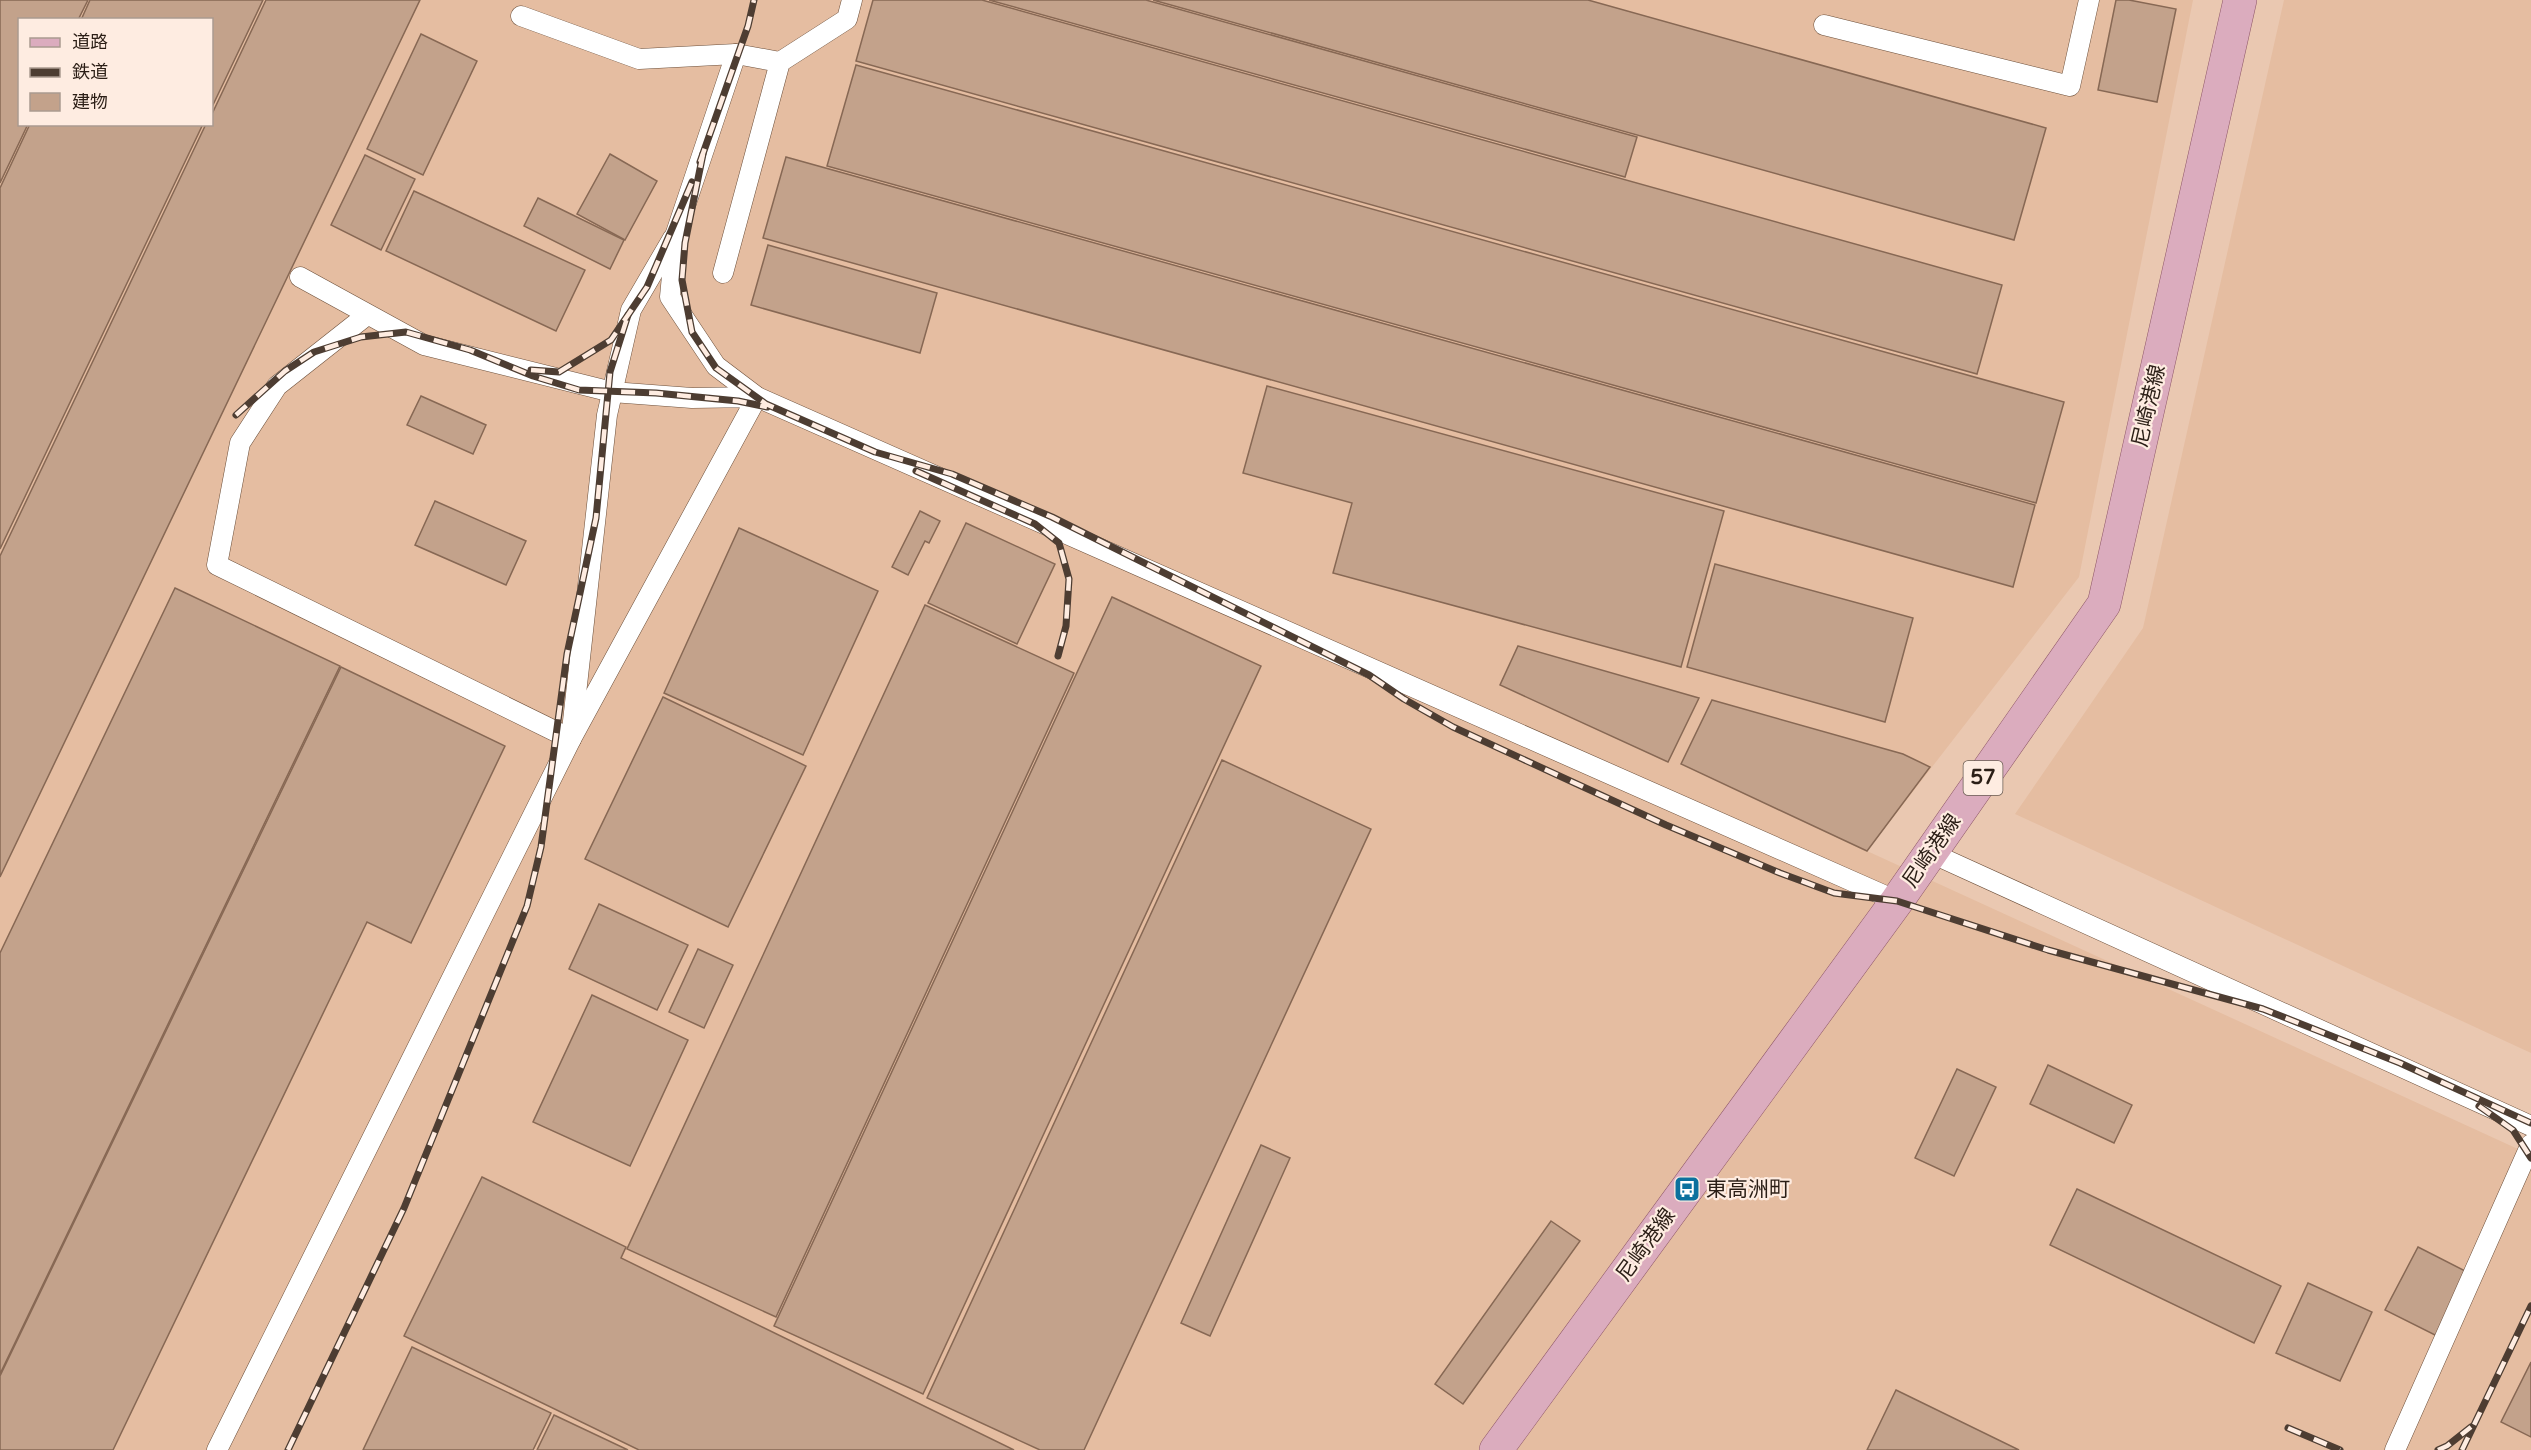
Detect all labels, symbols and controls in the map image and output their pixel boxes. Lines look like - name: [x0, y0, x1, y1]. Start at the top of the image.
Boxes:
- legend: [18, 18, 213, 126]
- text: 道路: [72, 31, 108, 53]
- text: 鉄道: [72, 61, 108, 83]
- text: 建物: [72, 91, 108, 113]
- street label: 尼崎港線: [2127, 362, 2171, 450]
- road number: 57: [1964, 761, 2002, 795]
- street label: 尼崎港線: [1898, 809, 1966, 893]
- bus stop icon: 東高洲町: [1672, 1174, 1702, 1204]
- place label: 東高洲町: [1706, 1177, 1790, 1202]
- street label: 尼崎港線: [1611, 1204, 1681, 1286]

